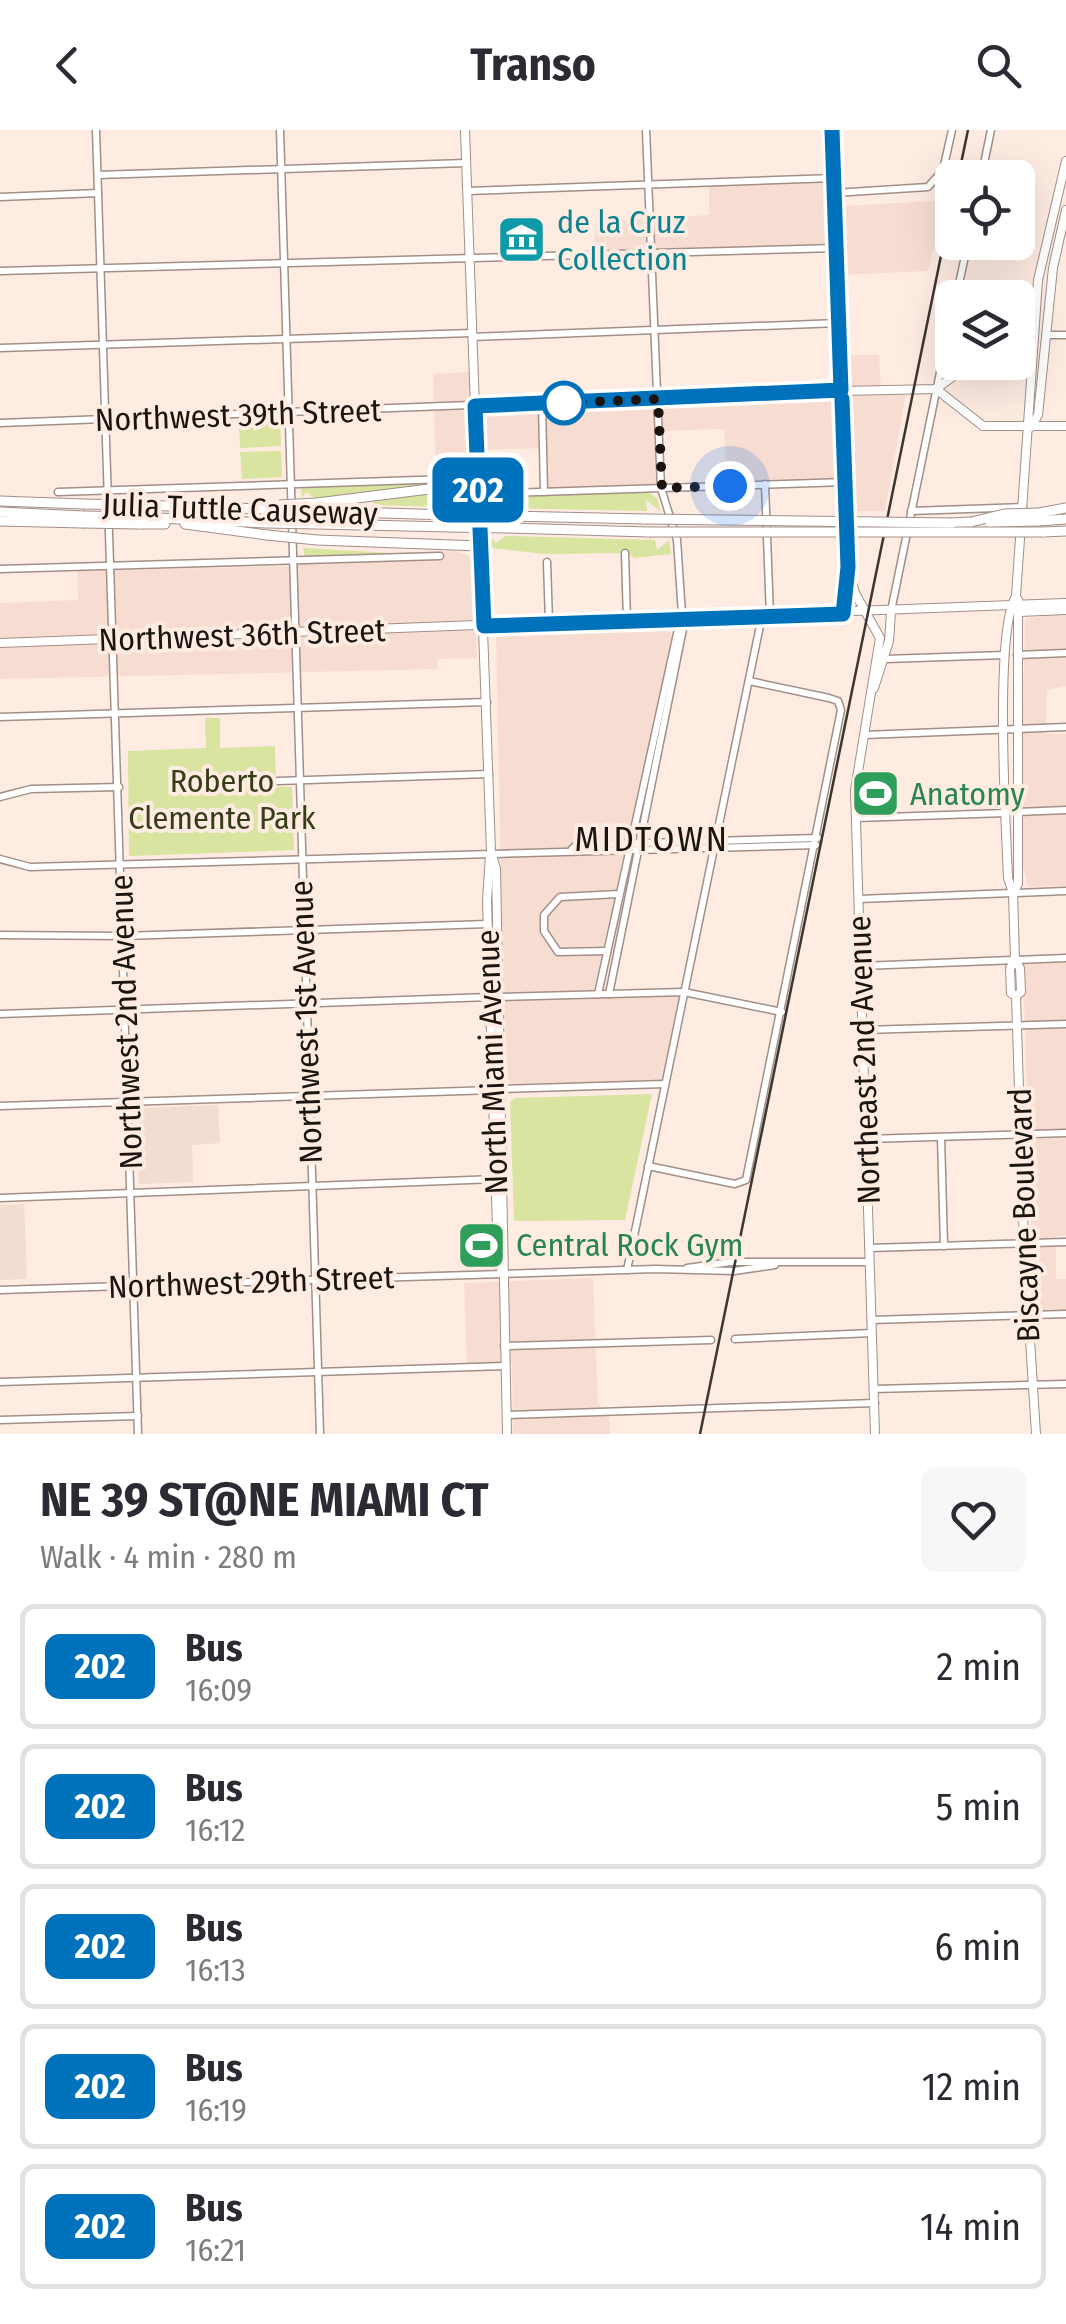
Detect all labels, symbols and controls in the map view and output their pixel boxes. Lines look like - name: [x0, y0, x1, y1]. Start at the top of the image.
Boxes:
- icon: back: [40, 38, 95, 93]
- text: Transo: [470, 38, 596, 92]
- icon: search: [971, 38, 1026, 93]
- map controls: [935, 160, 1035, 380]
- button: locate: [935, 160, 1035, 260]
- place label: de la Cruz Collection: [557, 203, 688, 278]
- museum icon: de la Cruz Collection: [496, 214, 548, 266]
- button: layers: [935, 280, 1035, 380]
- unlabelled marker: [543, 382, 585, 424]
- street label: Northwest 39th Street: [94, 391, 382, 439]
- line badge: 202: [420, 458, 536, 522]
- your location: [705, 461, 755, 511]
- text: 202: [452, 469, 504, 511]
- street label: Julia Tuttle Causeway: [102, 485, 379, 533]
- street label: Northwest 36th Street: [98, 611, 387, 659]
- park label: Roberto Clemente Park: [128, 762, 316, 837]
- sports icon: Anatomy: [849, 768, 901, 820]
- place label: Anatomy: [910, 775, 1026, 813]
- district label: MIDTOWN: [574, 818, 730, 860]
- street label: Northwest 2nd Avenue: [102, 874, 150, 1170]
- street label: Northwest 1st Avenue: [282, 880, 330, 1164]
- street label: Northeast 2nd Avenue: [840, 915, 888, 1205]
- street label: North Miami Avenue: [468, 929, 516, 1195]
- street label: Biscayne Boulevard: [1001, 1087, 1047, 1343]
- sports icon: Central Rock Gym: [455, 1219, 507, 1271]
- place label: Central Rock Gym: [516, 1226, 743, 1264]
- street label: Northwest 29th Street: [107, 1258, 395, 1306]
- button: heart: [921, 1467, 1026, 1572]
- text: NE 39 ST@NE MIAMI CT: [40, 1471, 489, 1529]
- text: Walk · 4 min · 280 m: [40, 1538, 297, 1576]
- text: Bus: [185, 1625, 243, 1671]
- text: 2 min: [936, 1644, 1021, 1690]
- text: 202: [74, 1645, 126, 1687]
- text: 16:09: [185, 1671, 252, 1709]
- text: Bus: [185, 1765, 243, 1811]
- text: 5 min: [936, 1784, 1021, 1830]
- text: 202: [74, 1785, 126, 1827]
- text: 16:12: [185, 1811, 245, 1849]
- text: Bus: [185, 1905, 243, 1951]
- text: 6 min: [934, 1924, 1021, 1970]
- text: 202: [74, 1925, 126, 1967]
- text: 16:13: [185, 1951, 246, 1989]
- text: Bus: [185, 2045, 243, 2091]
- text: 12 min: [922, 2064, 1021, 2110]
- text: 202: [74, 2065, 126, 2107]
- text: 16:19: [185, 2091, 247, 2129]
- text: Bus: [185, 2185, 243, 2231]
- text: 14 min: [920, 2204, 1021, 2250]
- text: 202: [74, 2205, 126, 2247]
- text: 16:21: [185, 2231, 246, 2269]

